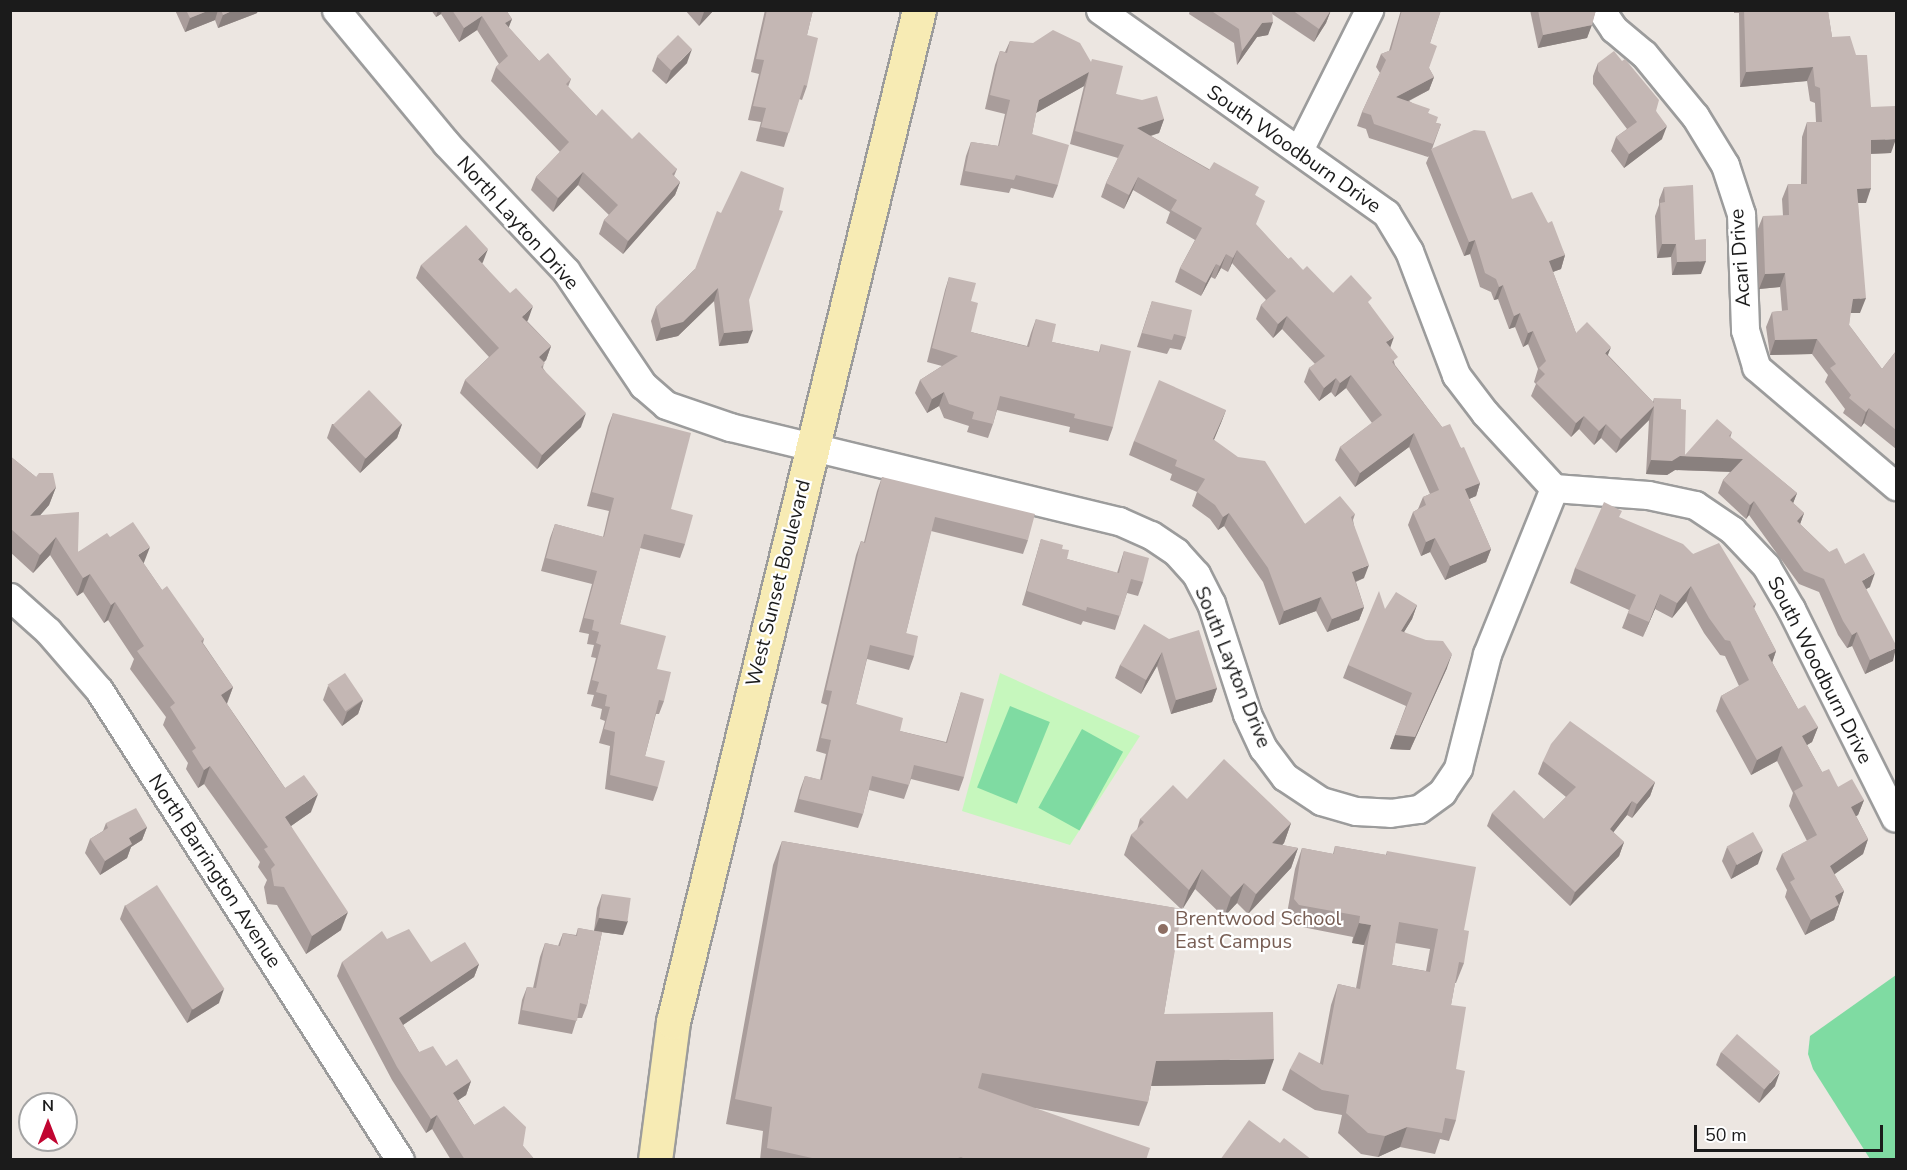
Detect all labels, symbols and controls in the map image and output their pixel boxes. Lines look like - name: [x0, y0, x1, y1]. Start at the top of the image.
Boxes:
- street label: South Woodburn Drive: [1202, 80, 1386, 218]
- street label: North Layton Drive: [452, 151, 584, 295]
- street label: Acari Drive: [1725, 208, 1755, 308]
- street label: West Sunset Boulevard: [741, 477, 815, 689]
- street label: South Woodburn Drive: [1762, 572, 1878, 768]
- street label: South Layton Drive: [1190, 583, 1276, 751]
- street label: North Barrington Avenue: [143, 770, 287, 972]
- place label: Brentwood School East Campus: [1175, 906, 1341, 953]
- marker: Brentwood School East Campus: [1156, 922, 1170, 936]
- north arrow: [18, 1092, 78, 1152]
- text: N: [42, 1095, 54, 1117]
- scale bar: [1697, 1113, 1886, 1151]
- text: 50 m: [1705, 1123, 1747, 1147]

